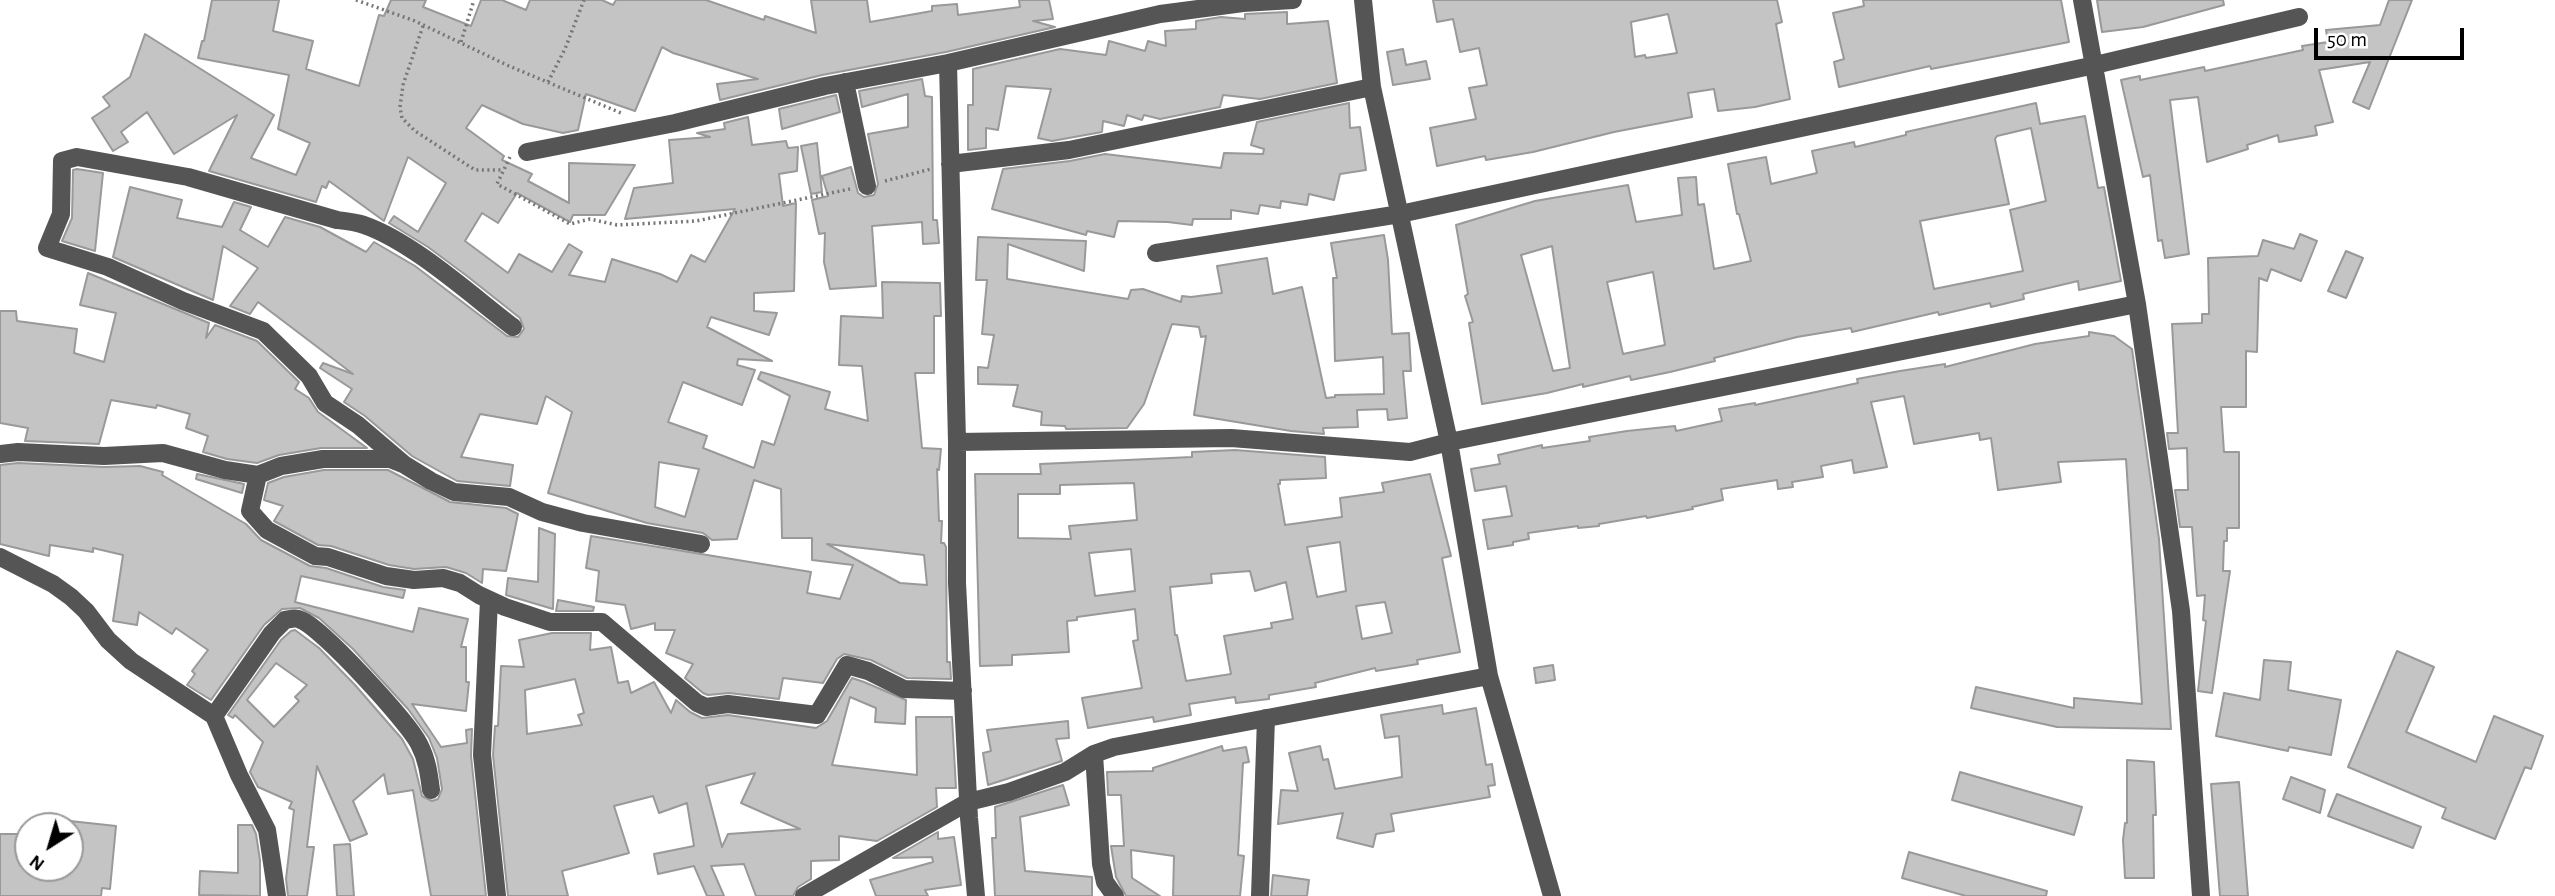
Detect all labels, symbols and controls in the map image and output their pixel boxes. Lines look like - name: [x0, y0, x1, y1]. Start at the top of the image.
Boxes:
- scale bar: [2317, 14, 2468, 58]
- text: 50 m: [2327, 29, 2367, 50]
- north arrow: [14, 812, 84, 882]
- text: N: [26, 851, 48, 874]

